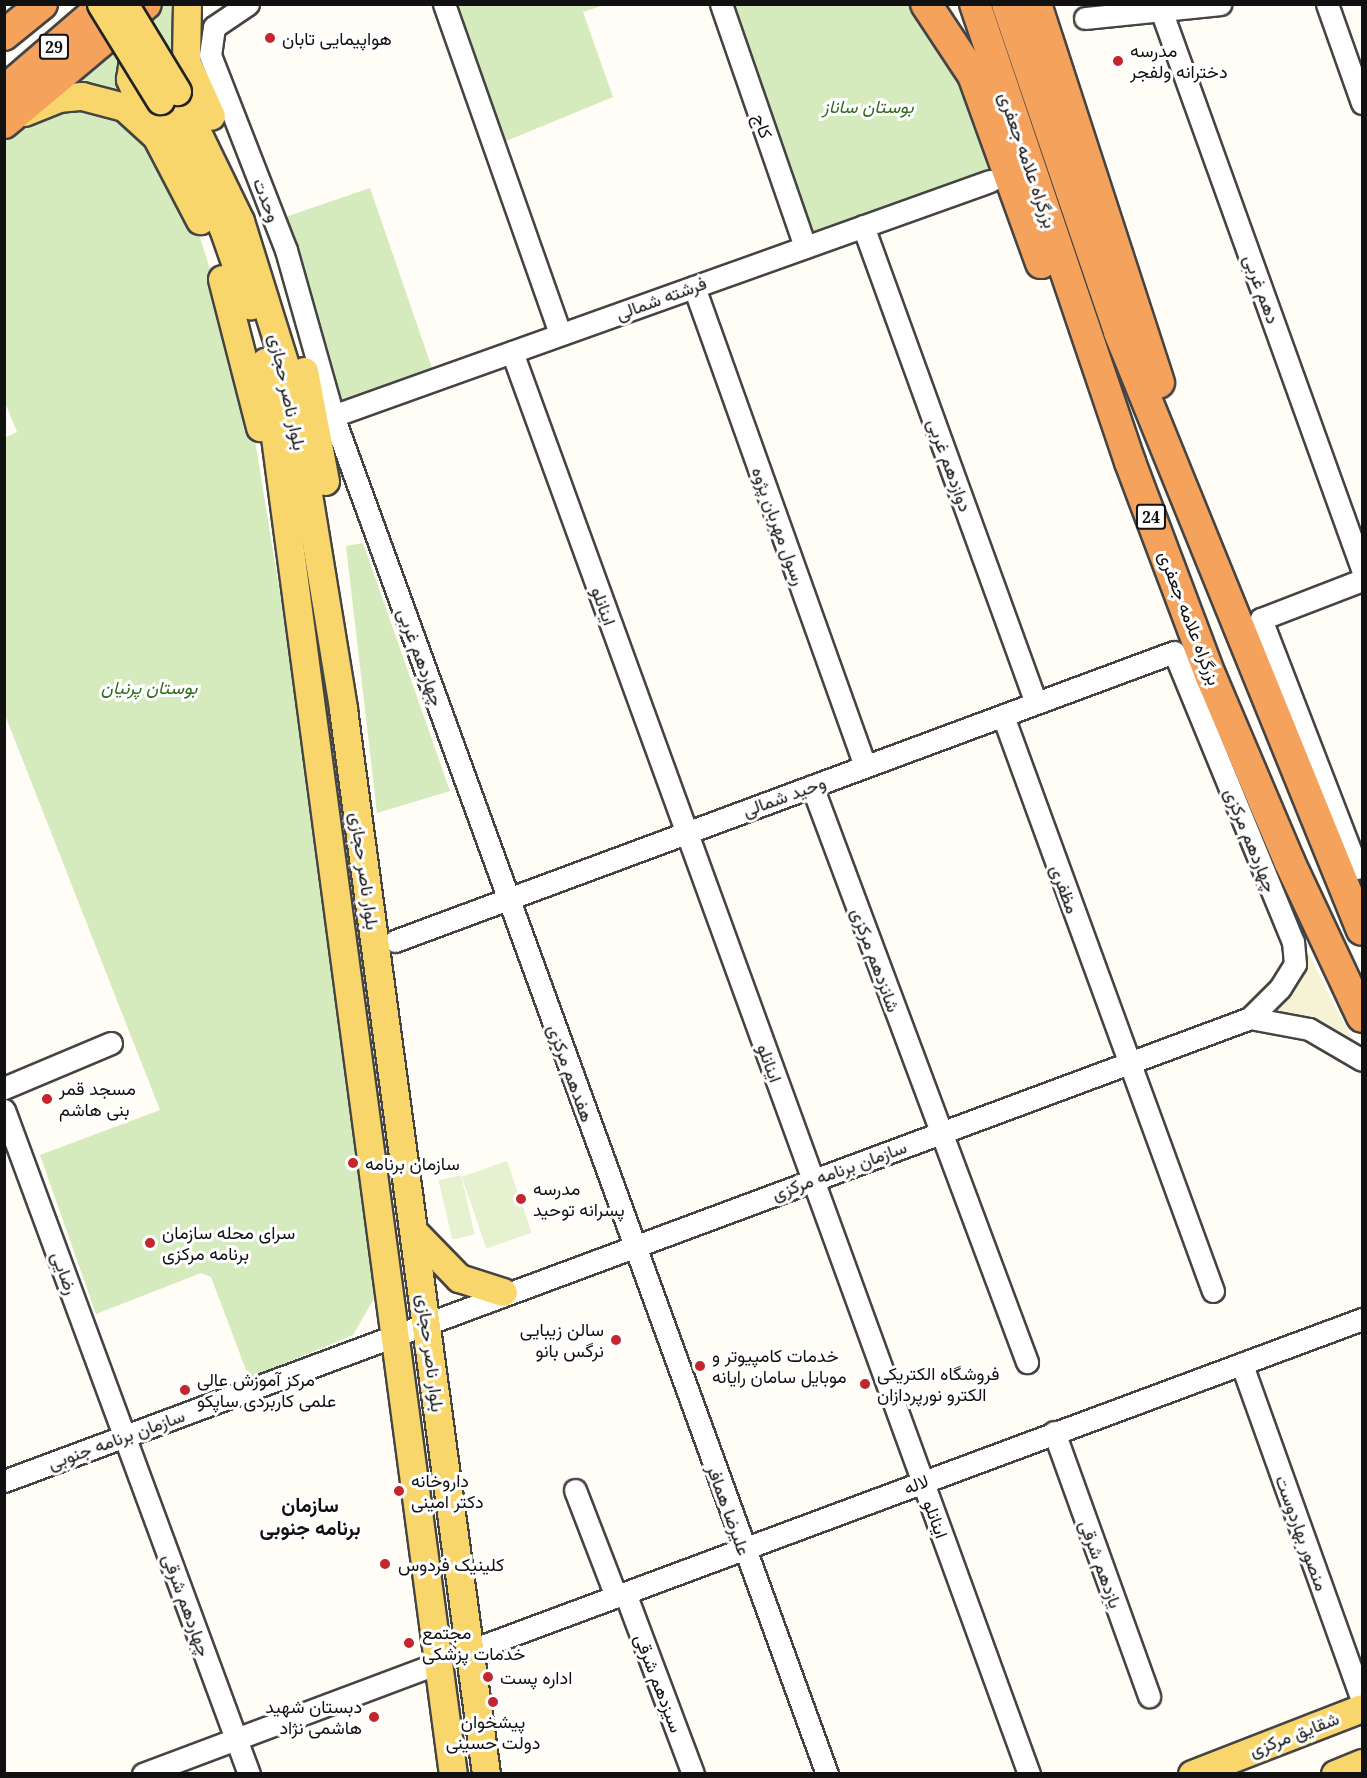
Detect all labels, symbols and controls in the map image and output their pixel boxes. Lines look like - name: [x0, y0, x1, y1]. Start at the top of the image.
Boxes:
- place label: هواپیمایی تابان: [282, 27, 392, 49]
- marker: هواپیمایی تابان: [263, 31, 277, 45]
- road number: 29: [38, 34, 70, 60]
- place label: مدرسه دخترانه ولفجر: [1130, 40, 1228, 82]
- marker: مدرسه دخترانه ولفجر: [1111, 54, 1125, 68]
- street label: بزرگراه علامه جعفری: [995, 89, 1061, 231]
- park label: بوستان ساناز: [823, 95, 913, 117]
- street label: کاج: [749, 111, 777, 141]
- street label: وحدت: [249, 175, 285, 225]
- street label: دهم غربی: [1240, 252, 1284, 326]
- street label: فرشته شمالی: [613, 272, 709, 324]
- street label: بلوار ناصر حجازی: [265, 332, 311, 452]
- street label: دوازدهم غربی: [923, 416, 977, 514]
- street label: رسول مهربان پژوه: [748, 464, 810, 588]
- road number: 24: [1134, 504, 1168, 530]
- street label: بزرگراه علامه جعفری: [1154, 548, 1226, 688]
- street label: اینانلو: [587, 584, 621, 628]
- street label: چهاردهم غربی: [393, 605, 449, 709]
- park label: بوستان پرنیان: [101, 676, 197, 698]
- street label: وحید شمالی: [739, 771, 829, 821]
- street label: چهاردهم مرکزی: [1220, 785, 1282, 895]
- street label: بلوار ناصر حجازی: [346, 811, 384, 931]
- street label: مظفری: [1046, 862, 1084, 916]
- street label: شانزدهم مرکزی: [847, 905, 905, 1015]
- street label: هفدهم مرکزی: [543, 1021, 599, 1125]
- street label: اینانلو: [753, 1041, 787, 1085]
- place label: مسجد قمر بنی هاشم: [59, 1078, 136, 1120]
- marker: مسجد قمر بنی هاشم: [40, 1092, 54, 1106]
- street label: سازمان برنامه مرکزی: [769, 1136, 909, 1204]
- place label: سازمان برنامه: [365, 1152, 460, 1174]
- marker: سازمان برنامه: [346, 1156, 360, 1170]
- place label: مدرسه پسرانه توحید: [533, 1178, 625, 1220]
- marker: مدرسه پسرانه توحید: [514, 1192, 528, 1206]
- place label: سرای محله سازمان برنامه مرکزی: [162, 1222, 295, 1264]
- marker: سرای محله سازمان برنامه مرکزی: [143, 1236, 157, 1250]
- street label: رضایی: [47, 1249, 83, 1297]
- street label: بلوار ناصر حجازی: [413, 1293, 449, 1413]
- place label: سالن زیبایی نرگس بانو: [520, 1319, 604, 1362]
- marker: سالن زیبایی نرگس بانو: [609, 1333, 623, 1347]
- place label: خدمات کامپیوتر و موبایل سامان رایانه: [712, 1345, 847, 1388]
- marker: خدمات کامپیوتر و موبایل سامان رایانه: [693, 1359, 707, 1373]
- place label: فروشگاه الکتریکی الکترو نورپردازان: [877, 1363, 1000, 1406]
- place label: مرکز آموزش عالی علمی کاربردی ساپکو: [197, 1369, 336, 1412]
- marker: فروشگاه الکتریکی الکترو نورپردازان: [858, 1377, 872, 1391]
- marker: مرکز آموزش عالی علمی کاربردی ساپکو: [178, 1383, 192, 1397]
- street label: سازمان برنامه جنوبی: [45, 1404, 187, 1474]
- street label: علیرضا همافر: [703, 1462, 755, 1558]
- street label: لاله: [901, 1469, 931, 1499]
- place label: داروخانه دکتر امینی: [411, 1470, 484, 1512]
- street label: منصور بهاردوست: [1271, 1472, 1333, 1594]
- marker: داروخانه دکتر امینی: [392, 1484, 406, 1498]
- district label: سازمان برنامه جنوبی: [259, 1492, 361, 1539]
- street label: اینانلو: [919, 1497, 953, 1541]
- street label: یازدهم شرقی: [1075, 1517, 1127, 1611]
- street label: چهاردهم شرقی: [158, 1551, 216, 1659]
- place label: کلینیک فردوس: [398, 1553, 504, 1575]
- marker: کلینیک فردوس: [376, 1555, 394, 1573]
- place label: مجتمع خدمات پزشکی: [422, 1622, 525, 1664]
- street label: سیزدهم شرقی: [630, 1631, 688, 1735]
- marker: مجتمع خدمات پزشکی: [400, 1634, 418, 1652]
- place label: اداره پست: [500, 1666, 572, 1688]
- marker: اداره پست: [481, 1670, 495, 1684]
- marker: پیشخوان دولت حسینی: [486, 1695, 500, 1709]
- place label: دبستان شهید هاشمی نژاد: [265, 1696, 362, 1738]
- street label: شقایق مرکزی: [1246, 1707, 1342, 1761]
- marker: دبستان شهید هاشمی نژاد: [367, 1710, 381, 1724]
- place label: پیشخوان دولت حسینی: [446, 1711, 540, 1754]

